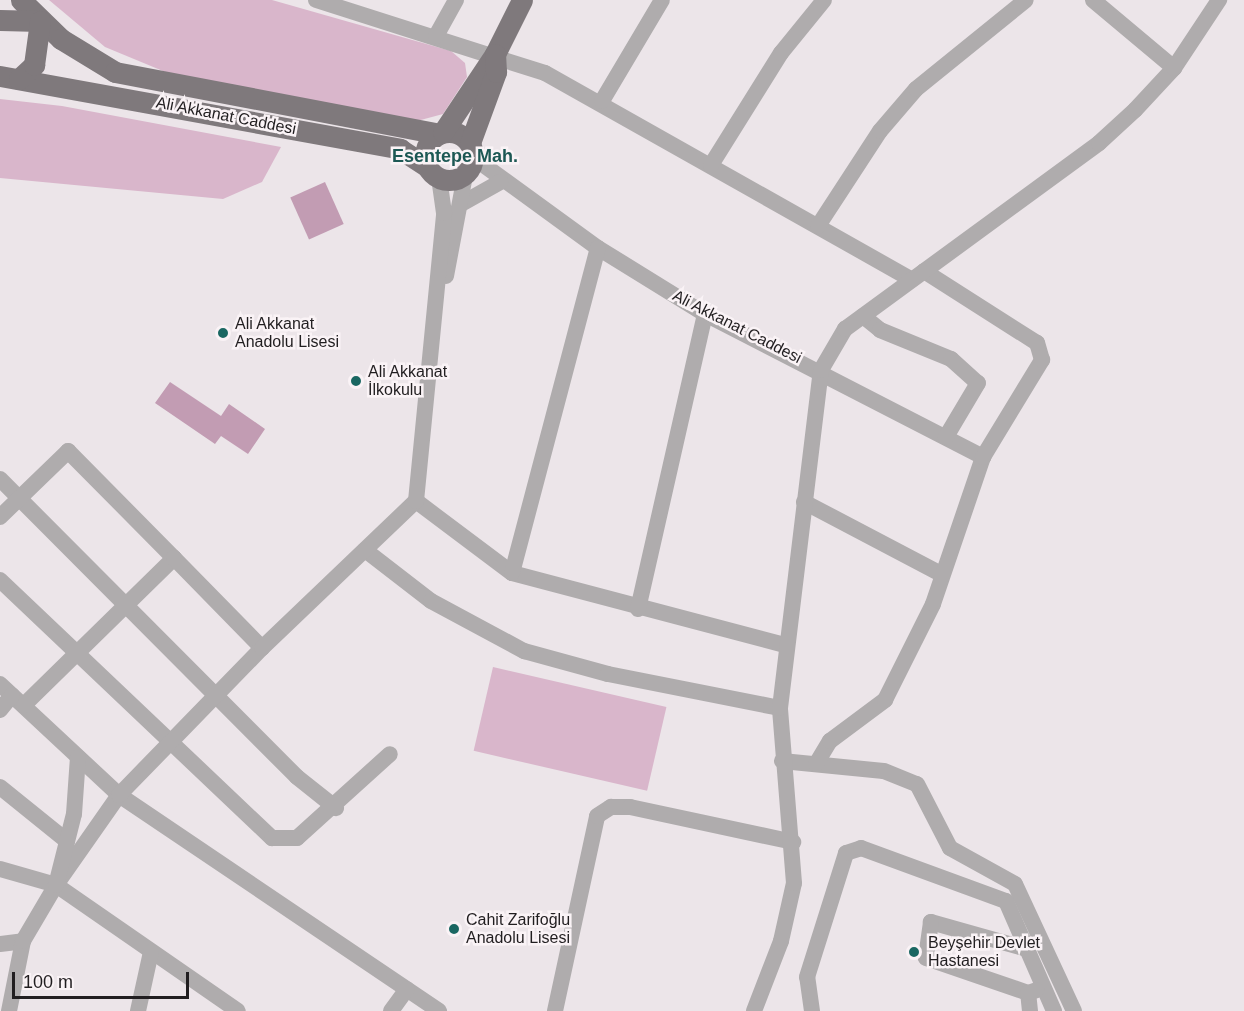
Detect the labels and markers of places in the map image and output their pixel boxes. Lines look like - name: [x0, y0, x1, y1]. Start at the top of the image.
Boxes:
- place label: Ali Akkanat Anadolu Lisesi: [235, 314, 339, 352]
- marker: Ali Akkanat Anadolu Lisesi: [216, 326, 230, 340]
- place label: Ali Akkanat İlkokulu: [368, 362, 448, 400]
- marker: Ali Akkanat İlkokulu: [349, 374, 363, 388]
- place label: Cahit Zarifoğlu Anadolu Lisesi: [466, 910, 570, 948]
- marker: Cahit Zarifoğlu Anadolu Lisesi: [447, 922, 461, 936]
- place label: Beyşehir Devlet Hastanesi: [928, 933, 1040, 971]
- marker: Beyşehir Devlet Hastanesi: [905, 943, 923, 961]

